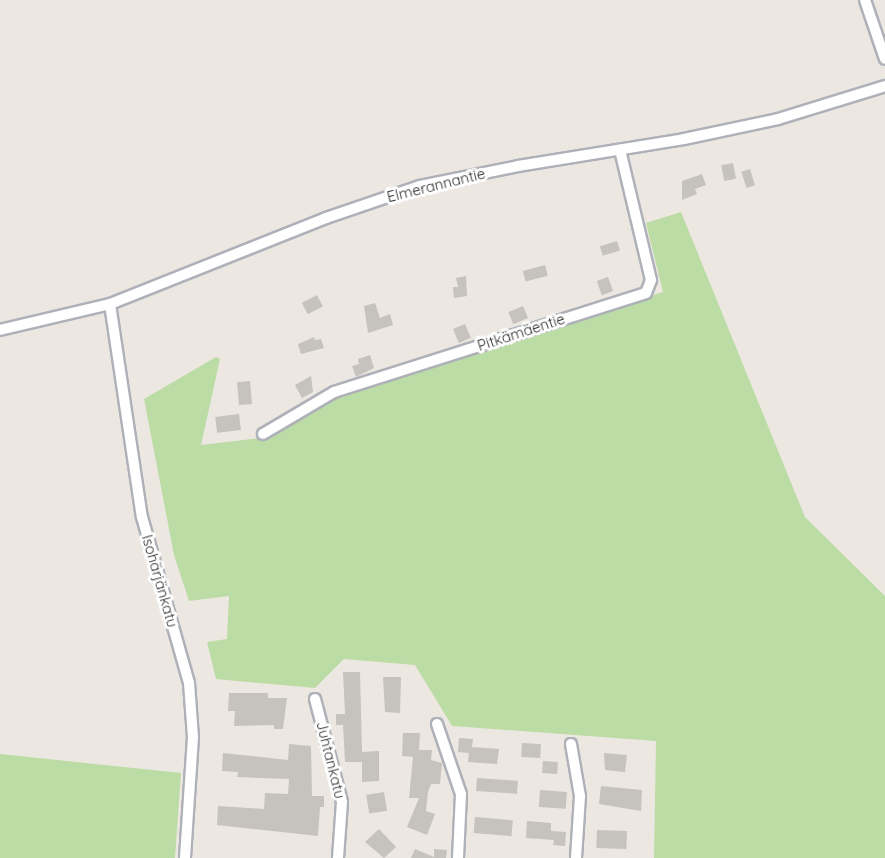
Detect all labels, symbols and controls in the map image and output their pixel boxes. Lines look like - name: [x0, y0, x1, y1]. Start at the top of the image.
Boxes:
- street label: Elmerannantie: [385, 164, 487, 206]
- street label: Pitkämäentie: [475, 309, 567, 355]
- street label: Isohärjänkatu: [138, 533, 182, 629]
- street label: Juhtankatu: [313, 719, 349, 801]

